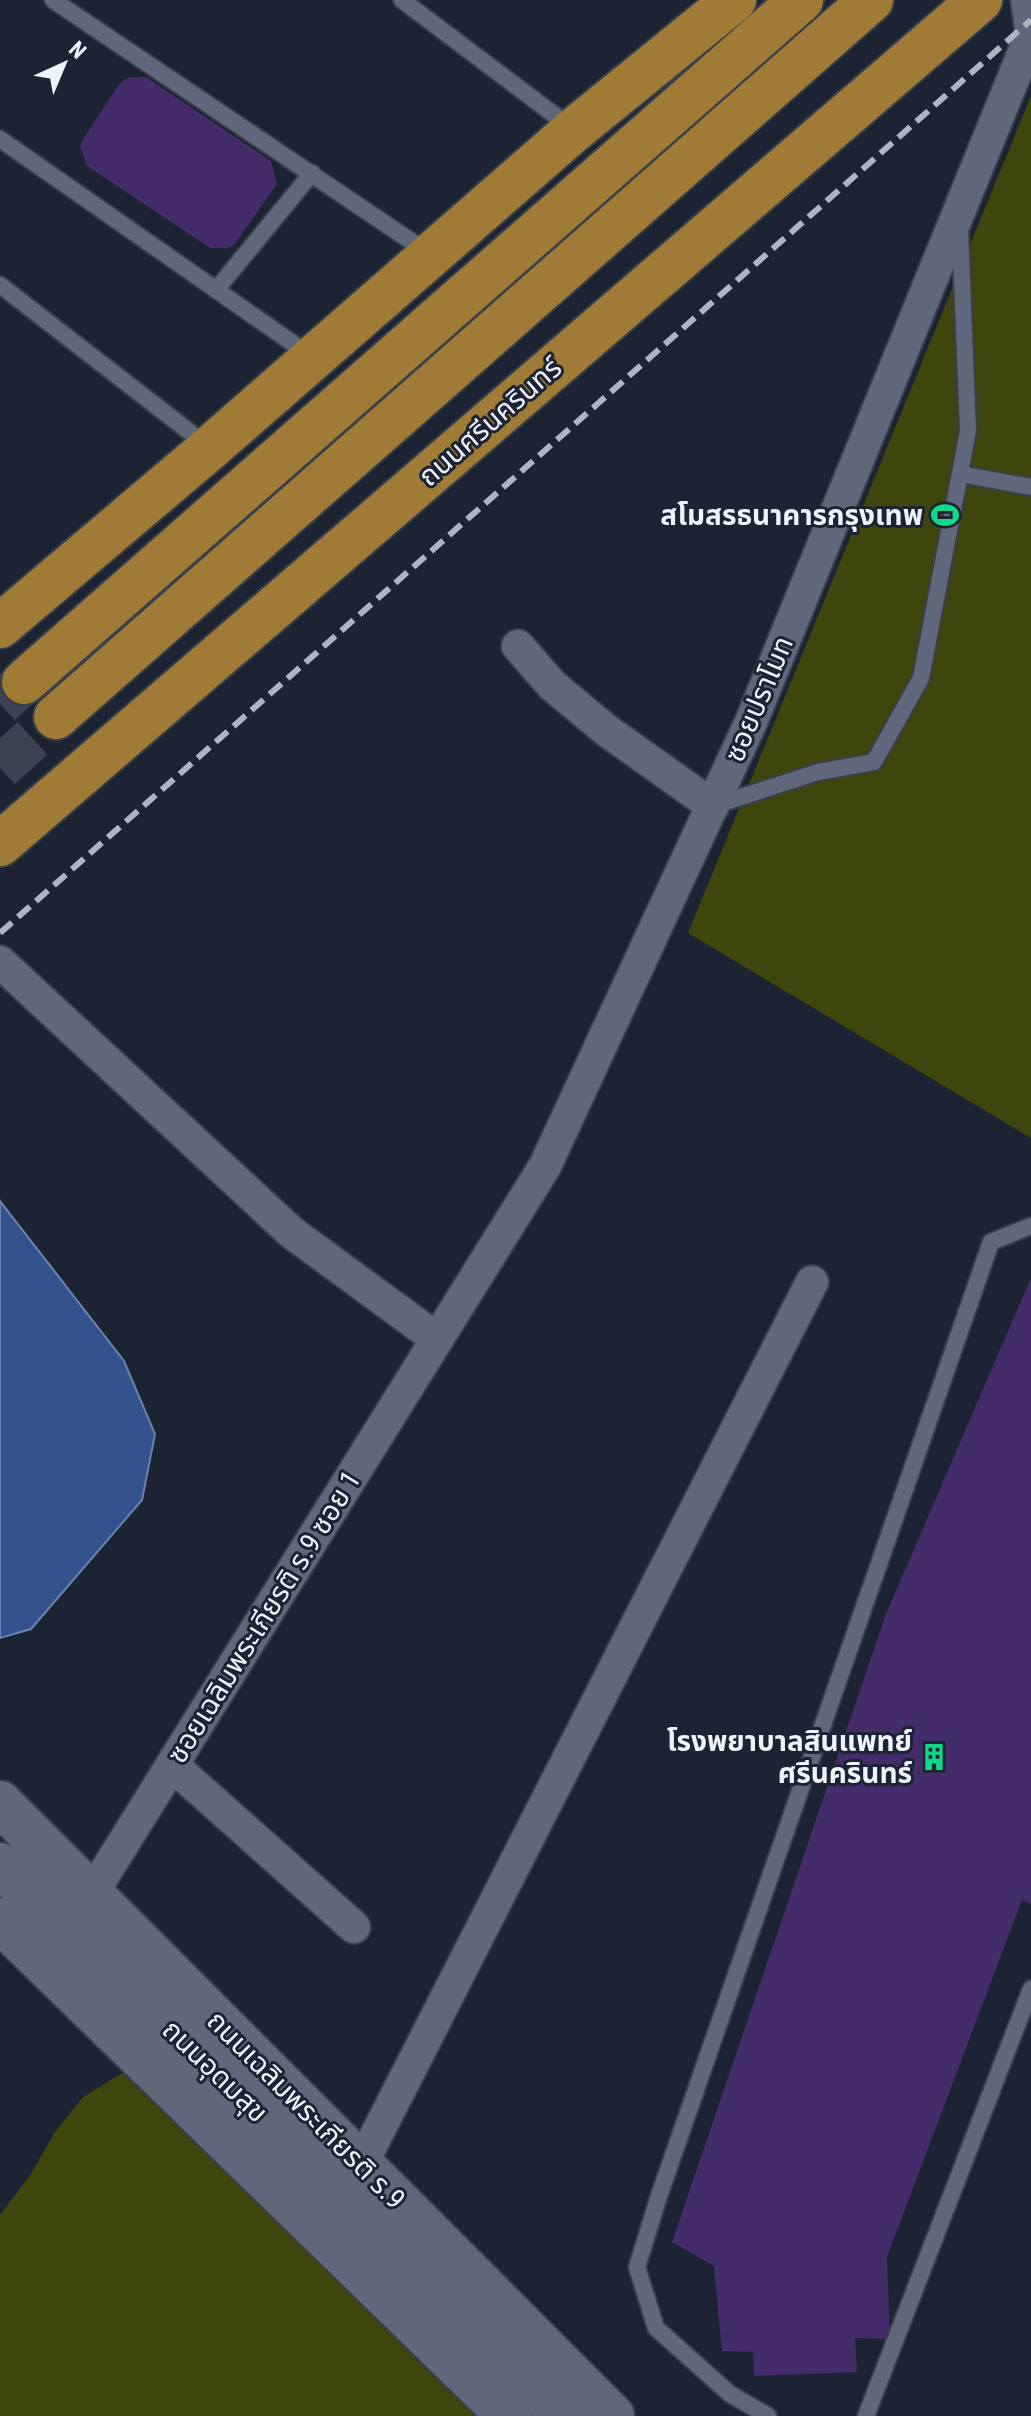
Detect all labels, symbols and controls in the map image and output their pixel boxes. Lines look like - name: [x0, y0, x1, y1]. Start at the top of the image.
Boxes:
- north arrow: [24, 24, 104, 104]
- text: N: [64, 36, 91, 64]
- street label: ถนนศรีนครินทร์: [412, 350, 569, 493]
- place label: สโมสรธนาคารกรุงเทพ: [660, 499, 923, 532]
- sports icon: สโมสรธนาคารกรุงเทพ: [930, 500, 960, 530]
- street label: ซอยปราโมท: [718, 631, 800, 767]
- street label: ซอยเฉลิมพระเกียรติ ร.9 ซอย 1: [160, 1465, 368, 1769]
- place label: โรงพยาบาลสินแพทย์ ศรีนครินทร์: [667, 1725, 912, 1790]
- building icon: โรงพยาบาลสินแพทย์ ศรีนครินทร์: [919, 1742, 949, 1772]
- street label: ถนนเฉลิมพระเกียรติ ร.9: [200, 2004, 412, 2216]
- street label: ถนนอุดมสุข: [156, 2013, 274, 2129]

